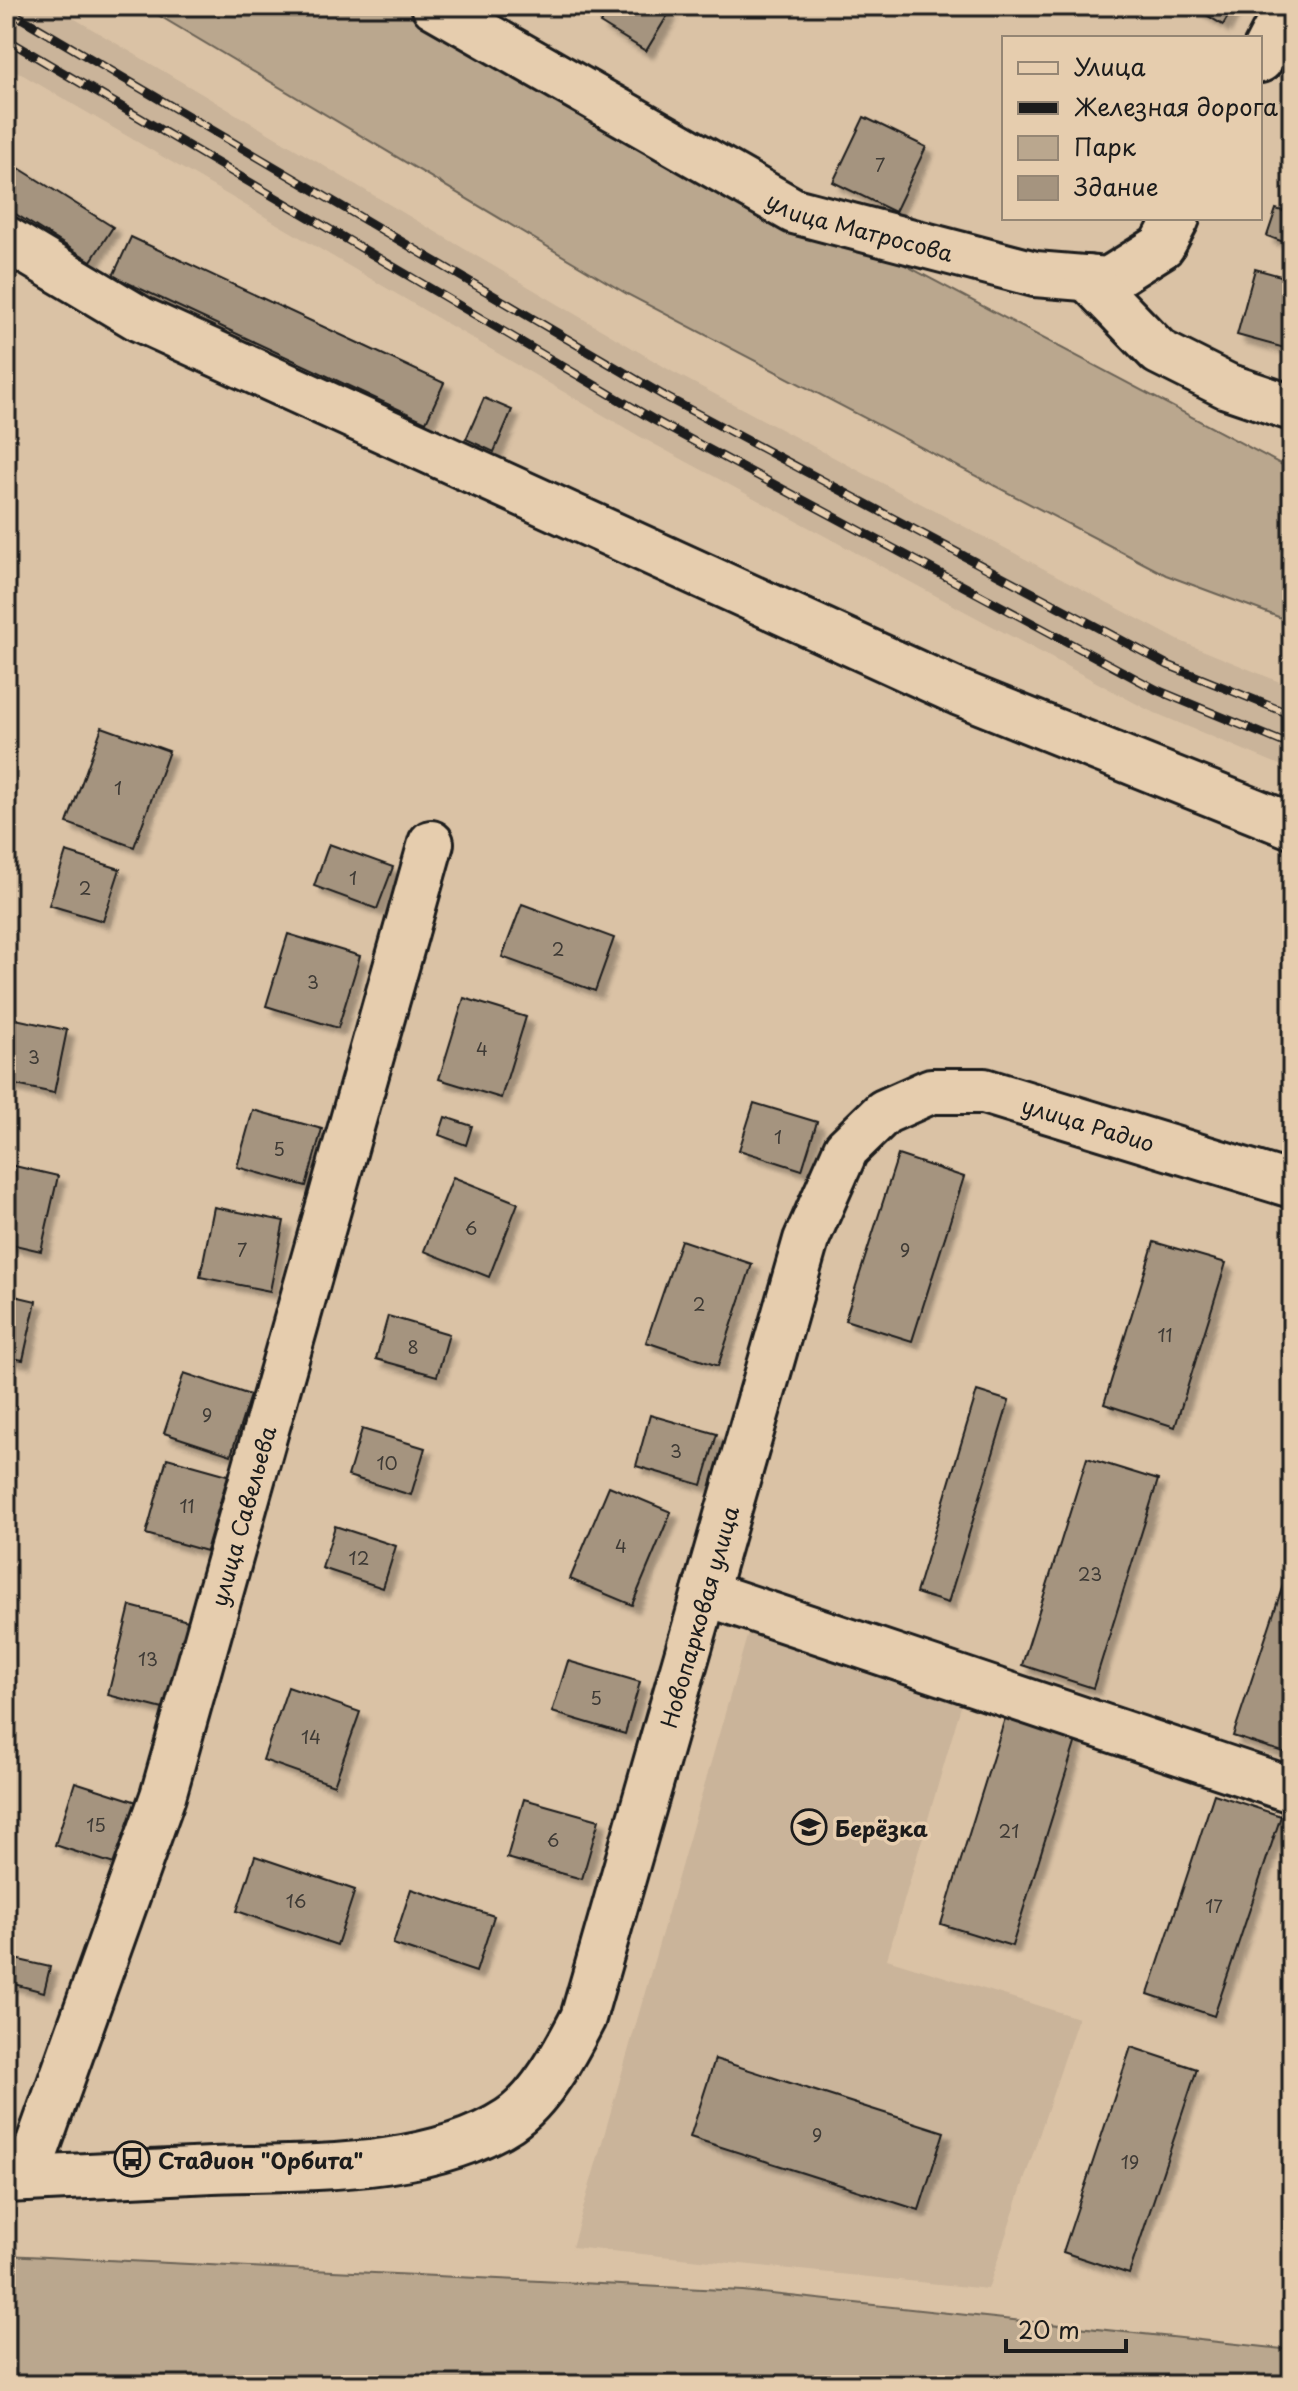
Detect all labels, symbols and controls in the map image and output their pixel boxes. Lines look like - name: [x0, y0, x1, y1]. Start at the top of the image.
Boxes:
- legend: [1002, 36, 1262, 220]
- text: Улица: [1074, 48, 1146, 84]
- text: Железная дорога: [1074, 88, 1278, 124]
- text: Парк: [1074, 128, 1137, 164]
- house number: 7: [875, 151, 885, 178]
- text: Здание: [1074, 168, 1159, 204]
- street label: улица Матросова: [761, 182, 957, 269]
- house number: 1: [114, 774, 122, 801]
- house number: 1: [349, 864, 357, 891]
- house number: 2: [79, 874, 91, 901]
- house number: 2: [552, 935, 564, 962]
- house number: 3: [307, 968, 319, 995]
- house number: 4: [476, 1035, 488, 1062]
- house number: 3: [28, 1043, 40, 1070]
- street label: улица Радио: [1018, 1087, 1159, 1159]
- house number: 1: [774, 1123, 782, 1150]
- house number: 5: [273, 1135, 285, 1162]
- house number: 6: [465, 1214, 477, 1241]
- house number: 7: [237, 1236, 247, 1263]
- house number: 9: [900, 1236, 910, 1263]
- house number: 2: [693, 1290, 705, 1317]
- house number: 11: [1157, 1321, 1173, 1348]
- house number: 8: [407, 1333, 419, 1360]
- house number: 9: [202, 1401, 212, 1428]
- street label: улица Савельева: [201, 1421, 283, 1610]
- house number: 3: [670, 1437, 682, 1464]
- house number: 10: [376, 1449, 398, 1476]
- house number: 11: [179, 1492, 195, 1519]
- street label: Новопарковая улица: [651, 1502, 746, 1732]
- house number: 4: [615, 1532, 627, 1559]
- house number: 12: [349, 1544, 369, 1571]
- house number: 23: [1078, 1560, 1102, 1587]
- house number: 13: [138, 1645, 158, 1672]
- house number: 5: [590, 1684, 602, 1711]
- house number: 14: [301, 1723, 321, 1750]
- school or university icon: Берёзка: [790, 1808, 828, 1846]
- house number: 15: [86, 1811, 106, 1838]
- place label: Берёзка: [835, 1811, 928, 1844]
- house number: 21: [999, 1817, 1019, 1844]
- house number: 6: [547, 1826, 559, 1853]
- house number: 16: [286, 1887, 306, 1914]
- house number: 17: [1205, 1892, 1223, 1919]
- house number: 9: [812, 2121, 822, 2148]
- bus stop icon: Стадион "Орбита": [113, 2140, 151, 2178]
- place label: Стадион "Орбита": [158, 2143, 363, 2176]
- house number: 19: [1121, 2148, 1139, 2175]
- scale bar: [1006, 2303, 1126, 2353]
- text: 20 m: [1018, 2311, 1080, 2347]

